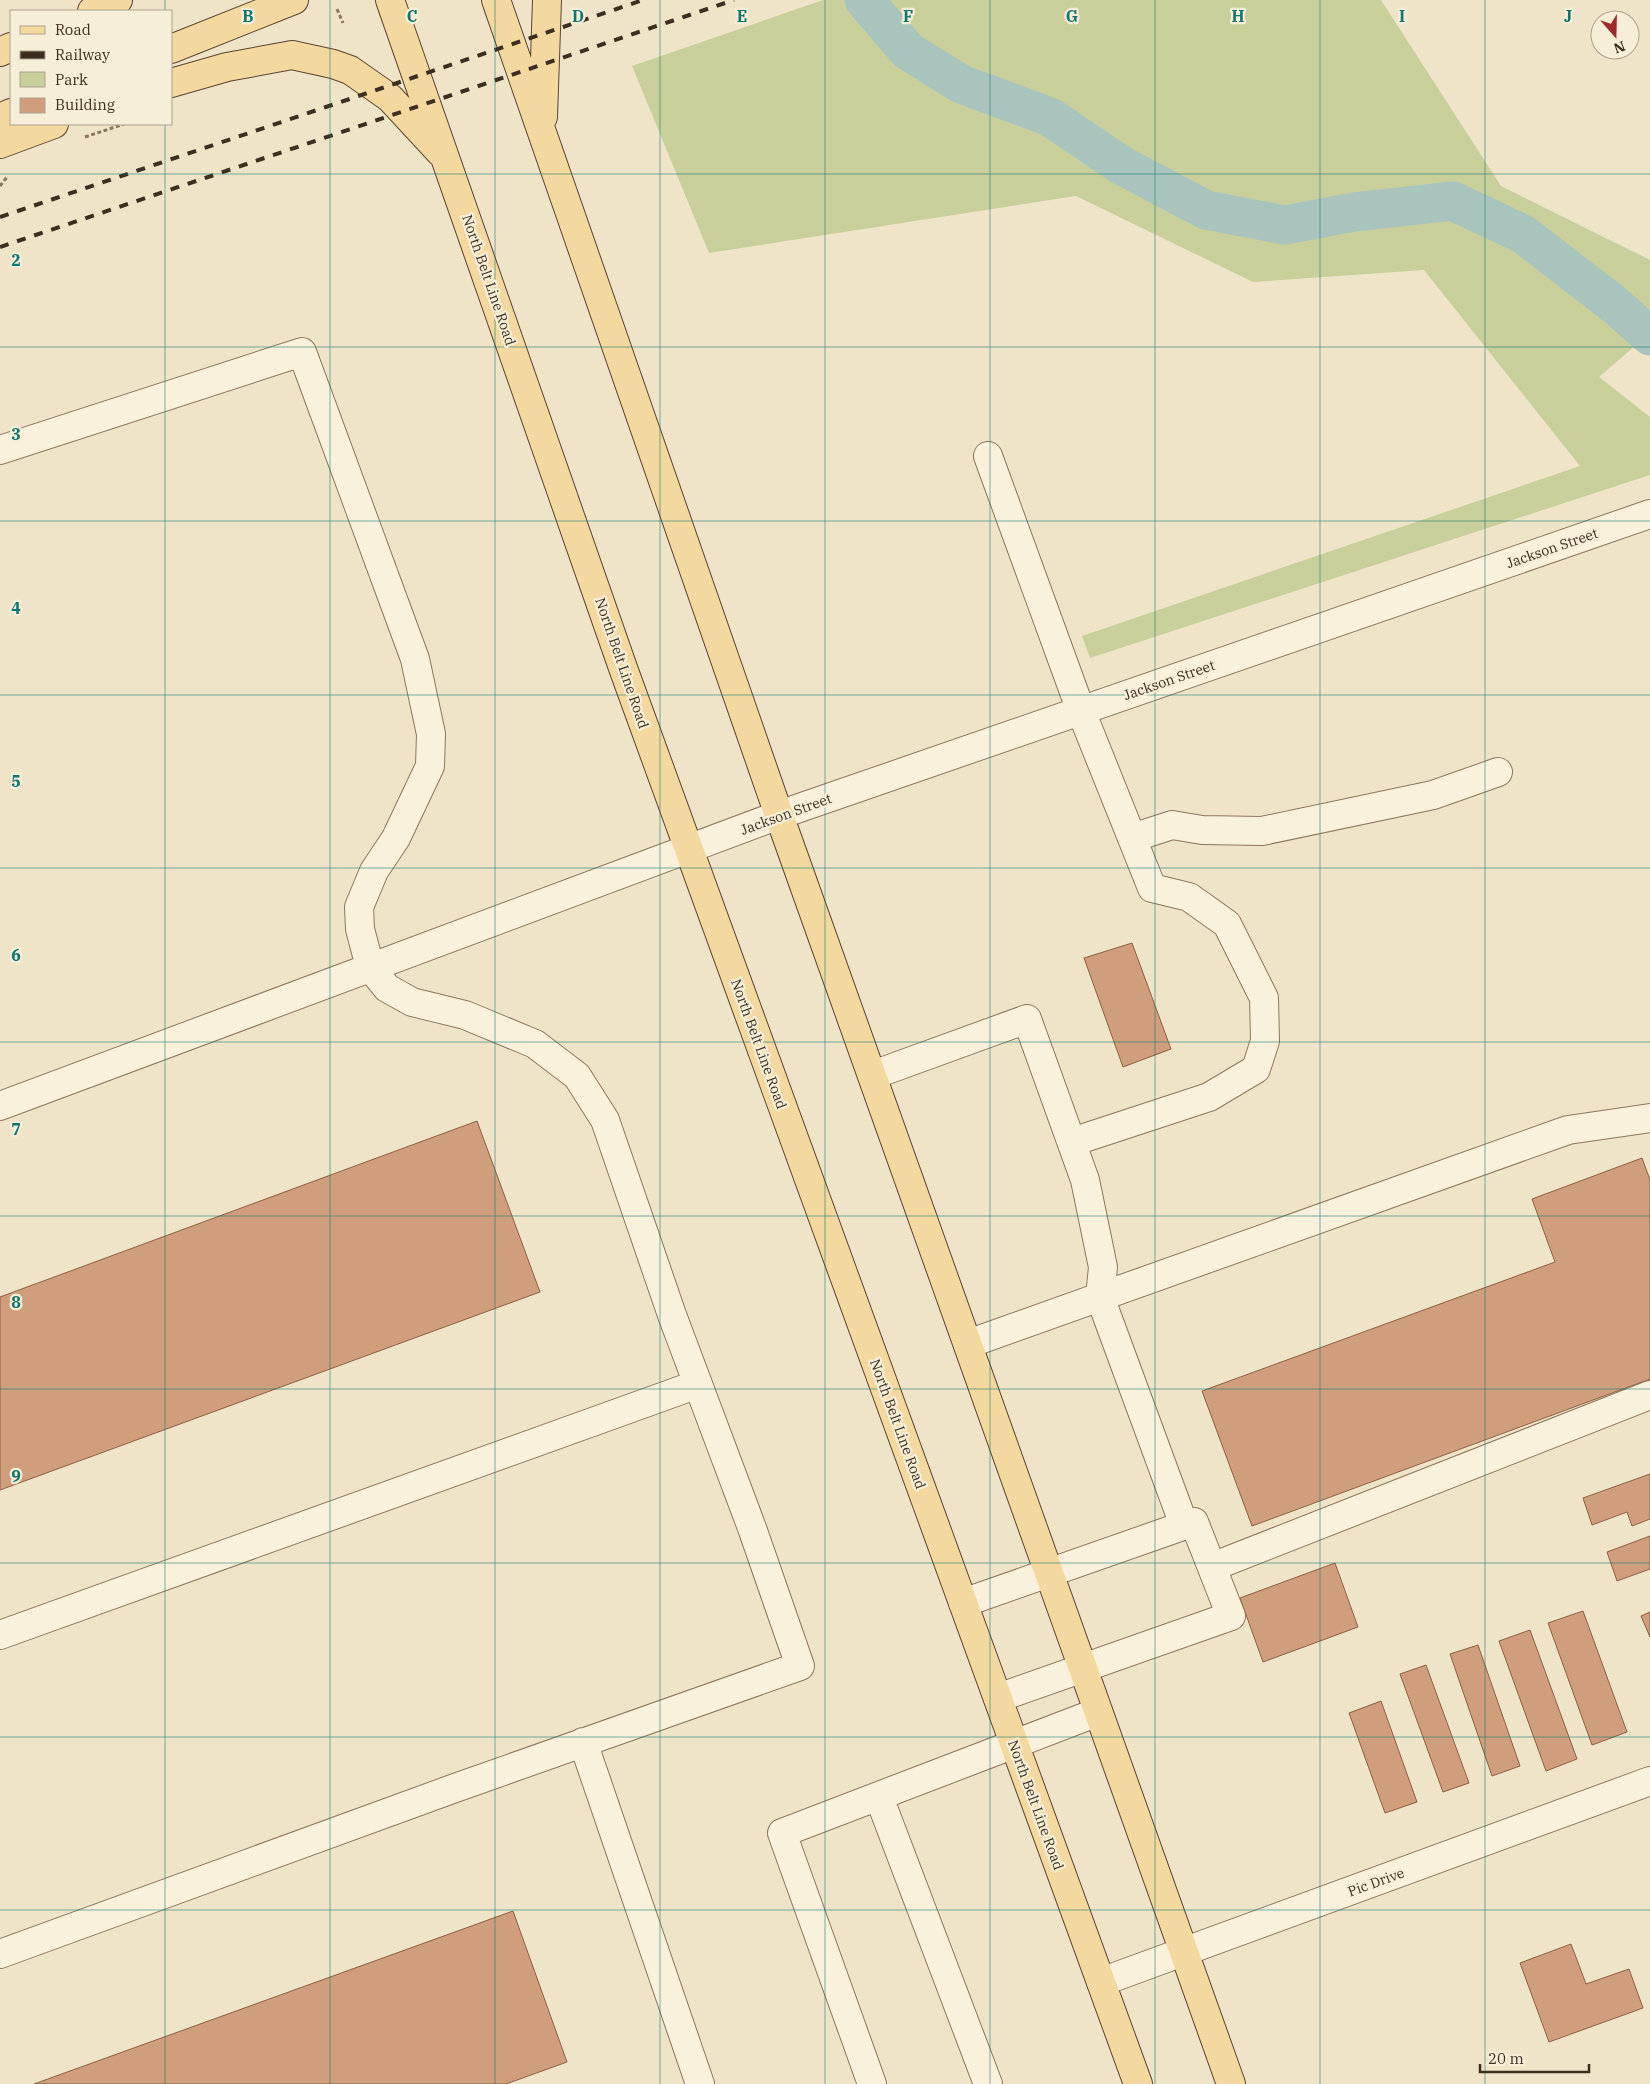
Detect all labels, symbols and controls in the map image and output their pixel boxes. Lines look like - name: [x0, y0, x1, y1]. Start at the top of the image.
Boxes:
- text: B: [242, 6, 254, 26]
- text: C: [407, 6, 417, 26]
- text: D: [572, 6, 584, 26]
- text: E: [737, 6, 747, 26]
- text: F: [903, 6, 913, 26]
- text: G: [1066, 6, 1078, 26]
- text: H: [1232, 6, 1245, 26]
- text: I: [1399, 6, 1405, 26]
- text: J: [1564, 6, 1572, 26]
- legend: [10, 10, 172, 125]
- north arrow: [1590, 10, 1640, 60]
- text: Road: [55, 20, 91, 39]
- text: N: [1611, 37, 1628, 58]
- text: Railway: [55, 45, 110, 64]
- text: Park: [55, 70, 88, 89]
- text: Building: [55, 95, 115, 114]
- street label: North Belt Line Road: [458, 212, 520, 348]
- text: 2: [11, 250, 21, 270]
- text: 3: [11, 424, 21, 444]
- street label: Jackson Street: [1504, 524, 1600, 572]
- street label: North Belt Line Road: [591, 595, 653, 731]
- text: 4: [11, 598, 21, 618]
- street label: Jackson Street: [1121, 656, 1217, 704]
- text: 5: [11, 771, 21, 791]
- street label: Jackson Street: [738, 789, 834, 839]
- text: 6: [11, 945, 21, 965]
- street label: North Belt Line Road: [727, 977, 791, 1112]
- text: 7: [11, 1119, 21, 1139]
- text: 8: [11, 1292, 21, 1312]
- street label: North Belt Line Road: [866, 1357, 930, 1492]
- text: 9: [11, 1466, 21, 1486]
- street label: North Belt Line Road: [1004, 1738, 1068, 1873]
- street label: Pic Drive: [1345, 1863, 1407, 1901]
- scale bar: [1480, 2042, 1589, 2074]
- text: 20 m: [1488, 2049, 1524, 2068]

